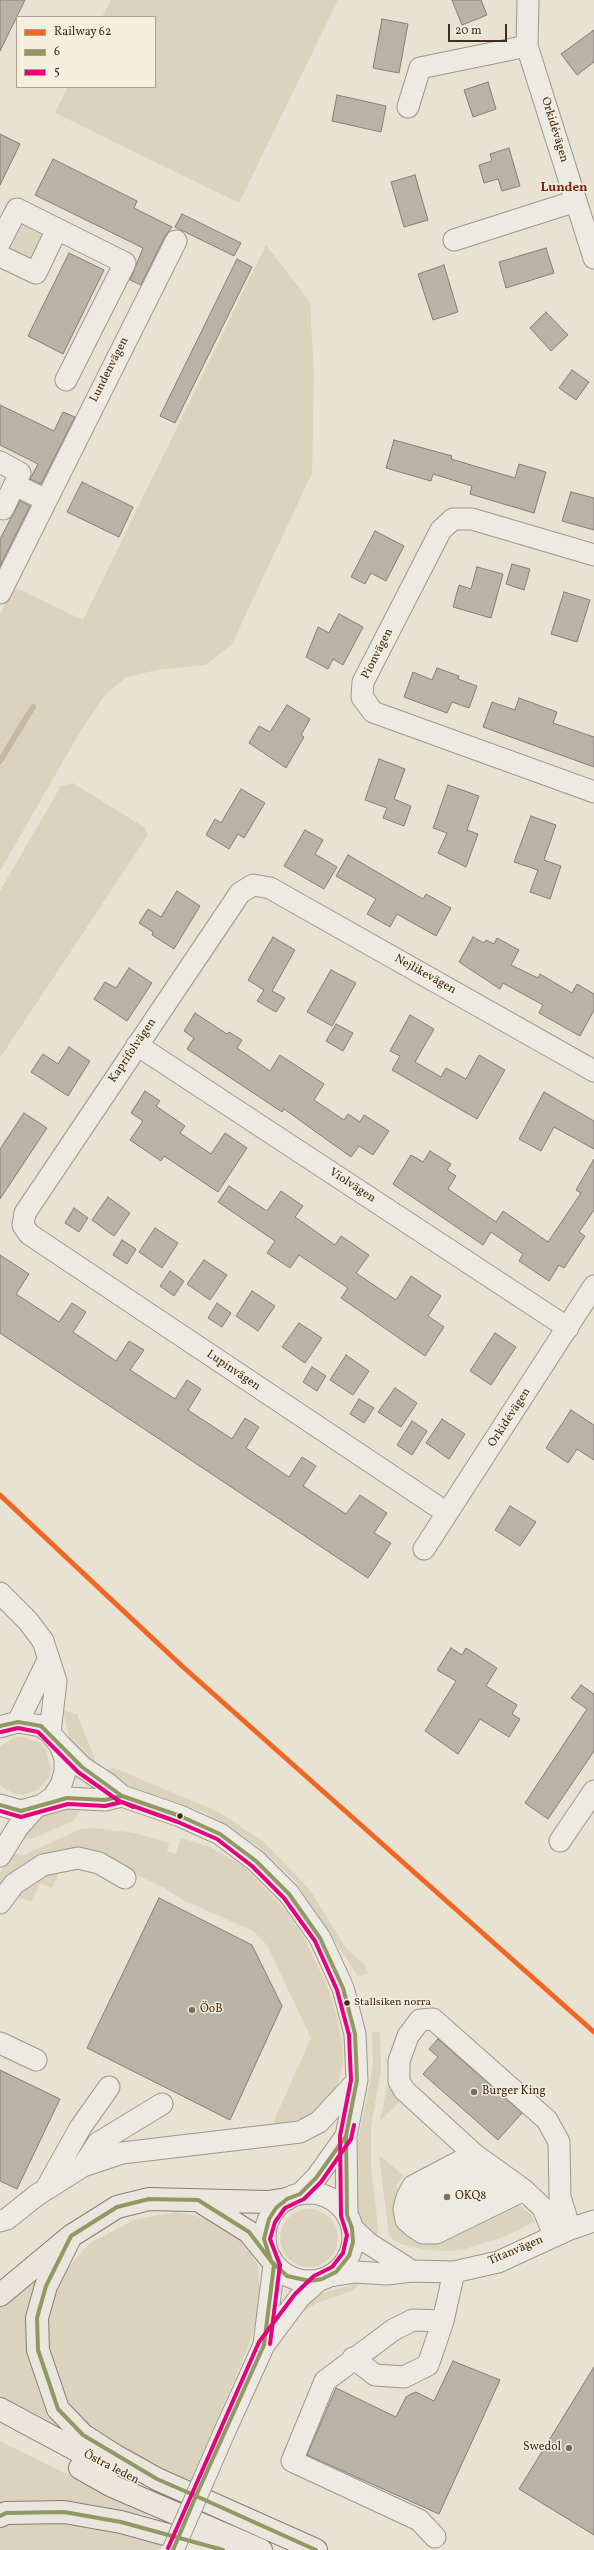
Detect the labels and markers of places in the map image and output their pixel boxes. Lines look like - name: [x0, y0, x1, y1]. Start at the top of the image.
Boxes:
- unlabelled marker: [175, 1811, 185, 1821]
- place label: Stallsiken norra: [354, 1996, 431, 2010]
- marker: Stallsiken norra: [342, 1998, 352, 2008]
- place label: ÖoB: [200, 2003, 223, 2017]
- marker: ÖoB: [187, 2005, 197, 2015]
- place label: Burger King: [482, 2085, 546, 2099]
- marker: Burger King: [469, 2087, 479, 2097]
- place label: OKQ8: [455, 2190, 486, 2204]
- marker: OKQ8: [442, 2192, 452, 2202]
- place label: Swedol: [523, 2441, 561, 2455]
- marker: Swedol: [564, 2443, 574, 2453]

